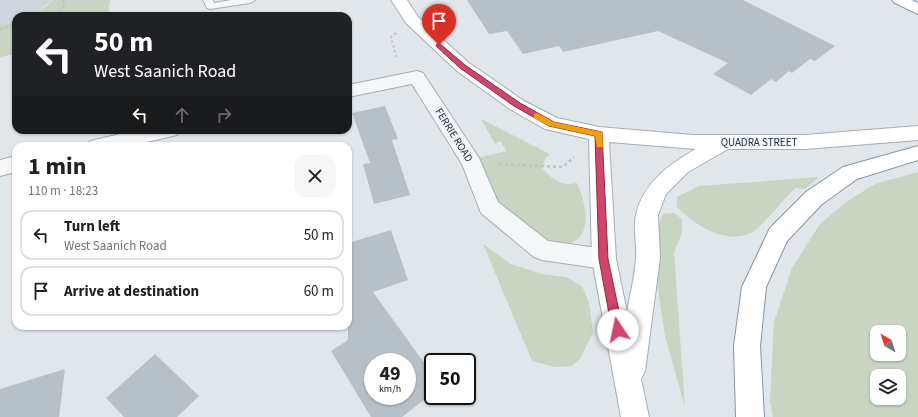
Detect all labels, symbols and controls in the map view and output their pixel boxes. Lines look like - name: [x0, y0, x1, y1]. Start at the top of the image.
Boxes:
- pin: [422, 4, 456, 45]
- icon: arrive: [428, 10, 450, 32]
- text: 50 m: [94, 22, 153, 62]
- icon: left: [28, 28, 80, 80]
- text: West Saanich Road: [94, 59, 236, 84]
- icon: left: [129, 104, 151, 126]
- icon: ahead: [171, 104, 193, 126]
- icon: right: [213, 104, 235, 126]
- street label: FERRIE ROAD: [432, 105, 477, 165]
- street label: QUADRA STREET: [721, 135, 797, 150]
- text: 1 min: [28, 149, 86, 184]
- button: close: [294, 155, 336, 197]
- text: 110 m · 18:23: [28, 182, 98, 200]
- text: Turn left: [64, 216, 120, 237]
- icon: left: [30, 224, 52, 246]
- text: 50 m: [304, 225, 334, 246]
- text: West Saanich Road: [64, 237, 167, 255]
- icon: arrive: [30, 280, 52, 302]
- text: Arrive at destination: [64, 281, 199, 302]
- text: 60 m: [304, 281, 334, 302]
- position arrow: [597, 309, 639, 351]
- north arrow: [870, 325, 906, 361]
- map controls: [870, 325, 906, 405]
- speed limit sign: 50: [424, 353, 476, 405]
- text: 49: [379, 360, 401, 388]
- button: layers: [870, 369, 906, 405]
- text: km/h: [379, 382, 401, 396]

